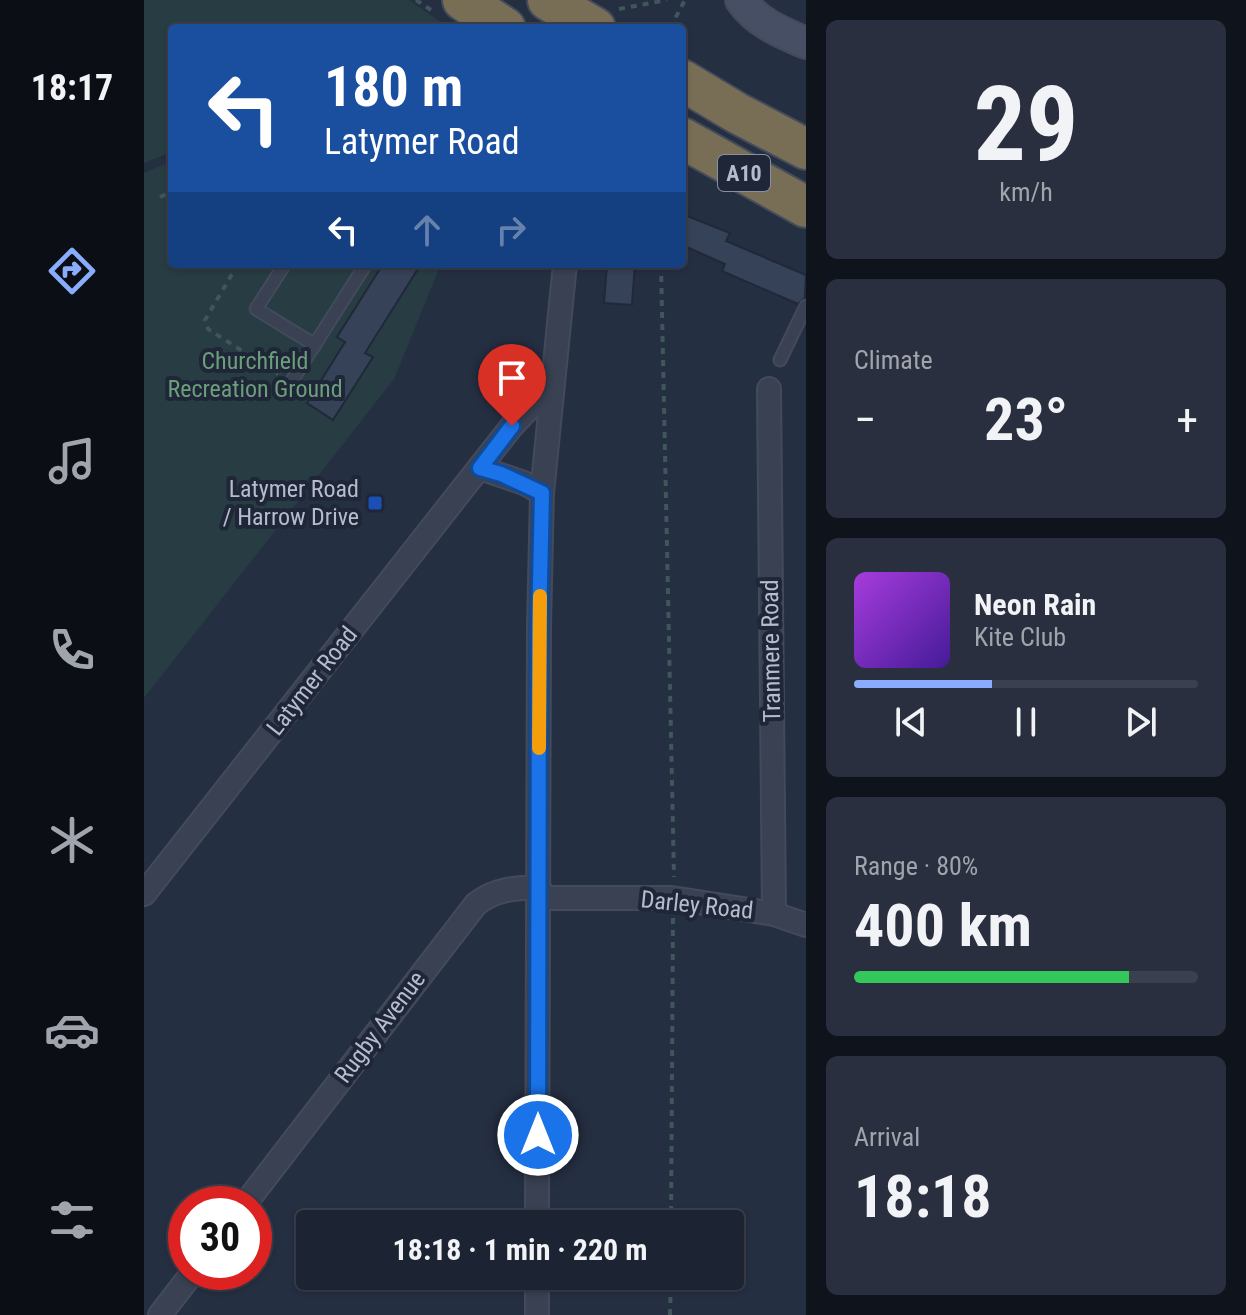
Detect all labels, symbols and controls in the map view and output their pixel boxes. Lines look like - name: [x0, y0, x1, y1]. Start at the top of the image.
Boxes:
- text: 180 m: [324, 54, 463, 120]
- icon: left: [192, 56, 296, 160]
- text: 29: [973, 64, 1079, 185]
- text: 18:17: [31, 67, 113, 109]
- text: Latymer Road: [324, 121, 520, 163]
- road number: A10: [718, 155, 770, 191]
- text: km/h: [999, 177, 1053, 207]
- icon: left: [321, 208, 365, 252]
- icon: ahead: [405, 208, 449, 252]
- icon: right: [489, 208, 533, 252]
- icon: directions: [44, 243, 100, 299]
- pin: [478, 344, 546, 426]
- text: Climate: [854, 345, 933, 375]
- park label: Churchfield Recreation Ground: [167, 347, 343, 403]
- icon: arrive: [490, 356, 534, 400]
- text: 23°: [984, 384, 1068, 455]
- text: −: [854, 394, 876, 446]
- text: +: [1176, 394, 1198, 446]
- icon: music: [44, 433, 100, 489]
- place label: Latymer Road / Harrow Drive: [223, 475, 359, 531]
- marker: Latymer Road / Harrow Drive: [366, 494, 384, 512]
- street label: Tranmere Road: [756, 579, 786, 723]
- text: Neon Rain: [974, 587, 1096, 622]
- street label: Latymer Road: [261, 621, 363, 741]
- icon: phone: [44, 622, 100, 678]
- text: Kite Club: [974, 622, 1066, 652]
- icon: previous: [889, 700, 933, 744]
- icon: pause: [1004, 700, 1048, 744]
- icon: next: [1119, 700, 1163, 744]
- icon: climate: [44, 812, 100, 868]
- text: Range · 80%: [854, 851, 978, 881]
- street label: Darley Road: [639, 885, 755, 925]
- text: 400 km: [854, 890, 1032, 961]
- street label: Rugby Avenue: [329, 966, 431, 1088]
- icon: car: [44, 1002, 100, 1058]
- position arrow: [496, 1093, 580, 1177]
- text: Arrival: [854, 1122, 920, 1152]
- text: 18:18: [854, 1161, 992, 1232]
- speed limit sign: 30: [168, 1186, 272, 1290]
- icon: filters: [44, 1192, 100, 1248]
- text: 18:18 · 1 min · 220 m: [393, 1232, 647, 1267]

